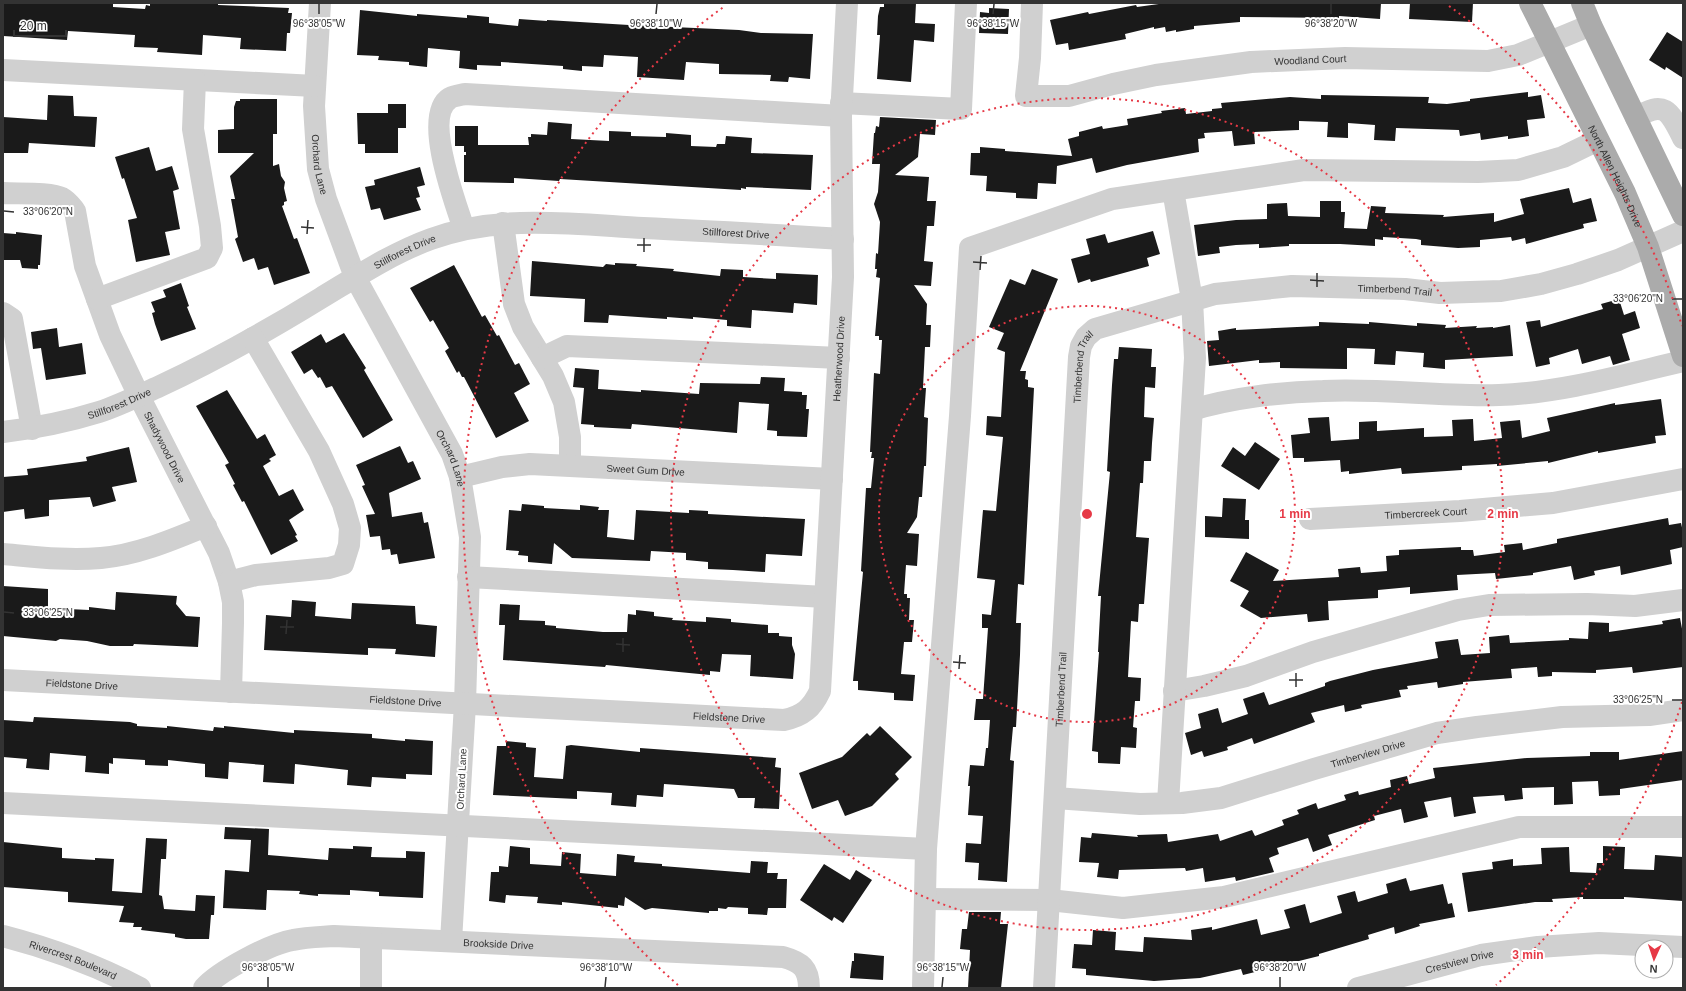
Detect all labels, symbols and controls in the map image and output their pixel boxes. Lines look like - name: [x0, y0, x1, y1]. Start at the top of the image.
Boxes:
- scale bar: [14, 12, 66, 38]
- text: 96°38'05"W: [293, 18, 346, 29]
- text: 96°38'10"W: [630, 18, 683, 29]
- text: 96°38'15"W: [967, 18, 1020, 29]
- text: 96°38'20"W: [1305, 18, 1358, 29]
- text: 20 m: [20, 19, 47, 33]
- street label: Woodland Court: [1274, 53, 1347, 67]
- street label: North Allen Heights Drive: [1586, 123, 1644, 229]
- street label: Orchard Lane: [310, 134, 330, 196]
- text: 33°06'20"N: [23, 206, 73, 217]
- street label: Stillforest Drive: [702, 226, 770, 241]
- street label: Stillforest Drive: [372, 233, 438, 271]
- street label: Timberbend Trail: [1358, 283, 1433, 298]
- text: 33°06'20"N: [1613, 293, 1663, 304]
- street label: Heatherwood Drive: [831, 315, 847, 402]
- street label: Timberbend Trail: [1071, 329, 1095, 404]
- street label: Stillforest Drive: [86, 386, 153, 421]
- street label: Shadywood Drive: [142, 410, 187, 485]
- street label: Orchard Lane: [434, 428, 467, 488]
- street label: Sweet Gum Drive: [606, 463, 685, 478]
- street label: Timbercreek Court: [1384, 505, 1468, 521]
- centre of rings: [1080, 507, 1094, 521]
- text: 1 min: [1279, 507, 1311, 521]
- text: 2 min: [1487, 507, 1519, 521]
- text: 33°06'25"N: [23, 607, 73, 618]
- street label: Timberbend Trail: [1053, 652, 1069, 727]
- street label: Fieldstone Drive: [45, 677, 119, 692]
- street label: Fieldstone Drive: [369, 694, 442, 708]
- text: 33°06'25"N: [1613, 694, 1663, 705]
- street label: Fieldstone Drive: [693, 710, 766, 725]
- street label: Timberview Drive: [1329, 738, 1407, 770]
- street label: Orchard Lane: [454, 748, 469, 810]
- street label: Brookside Drive: [463, 937, 534, 951]
- street label: Rivercrest Boulevard: [28, 939, 118, 982]
- north arrow: [1634, 939, 1674, 979]
- street label: Crestview Drive: [1424, 948, 1495, 976]
- text: 3 min: [1512, 948, 1544, 962]
- text: 96°38'05"W: [242, 962, 295, 973]
- text: 96°38'10"W: [580, 962, 633, 973]
- text: 96°38'15"W: [917, 962, 970, 973]
- text: 96°38'20"W: [1254, 962, 1307, 973]
- text: N: [1649, 963, 1658, 975]

